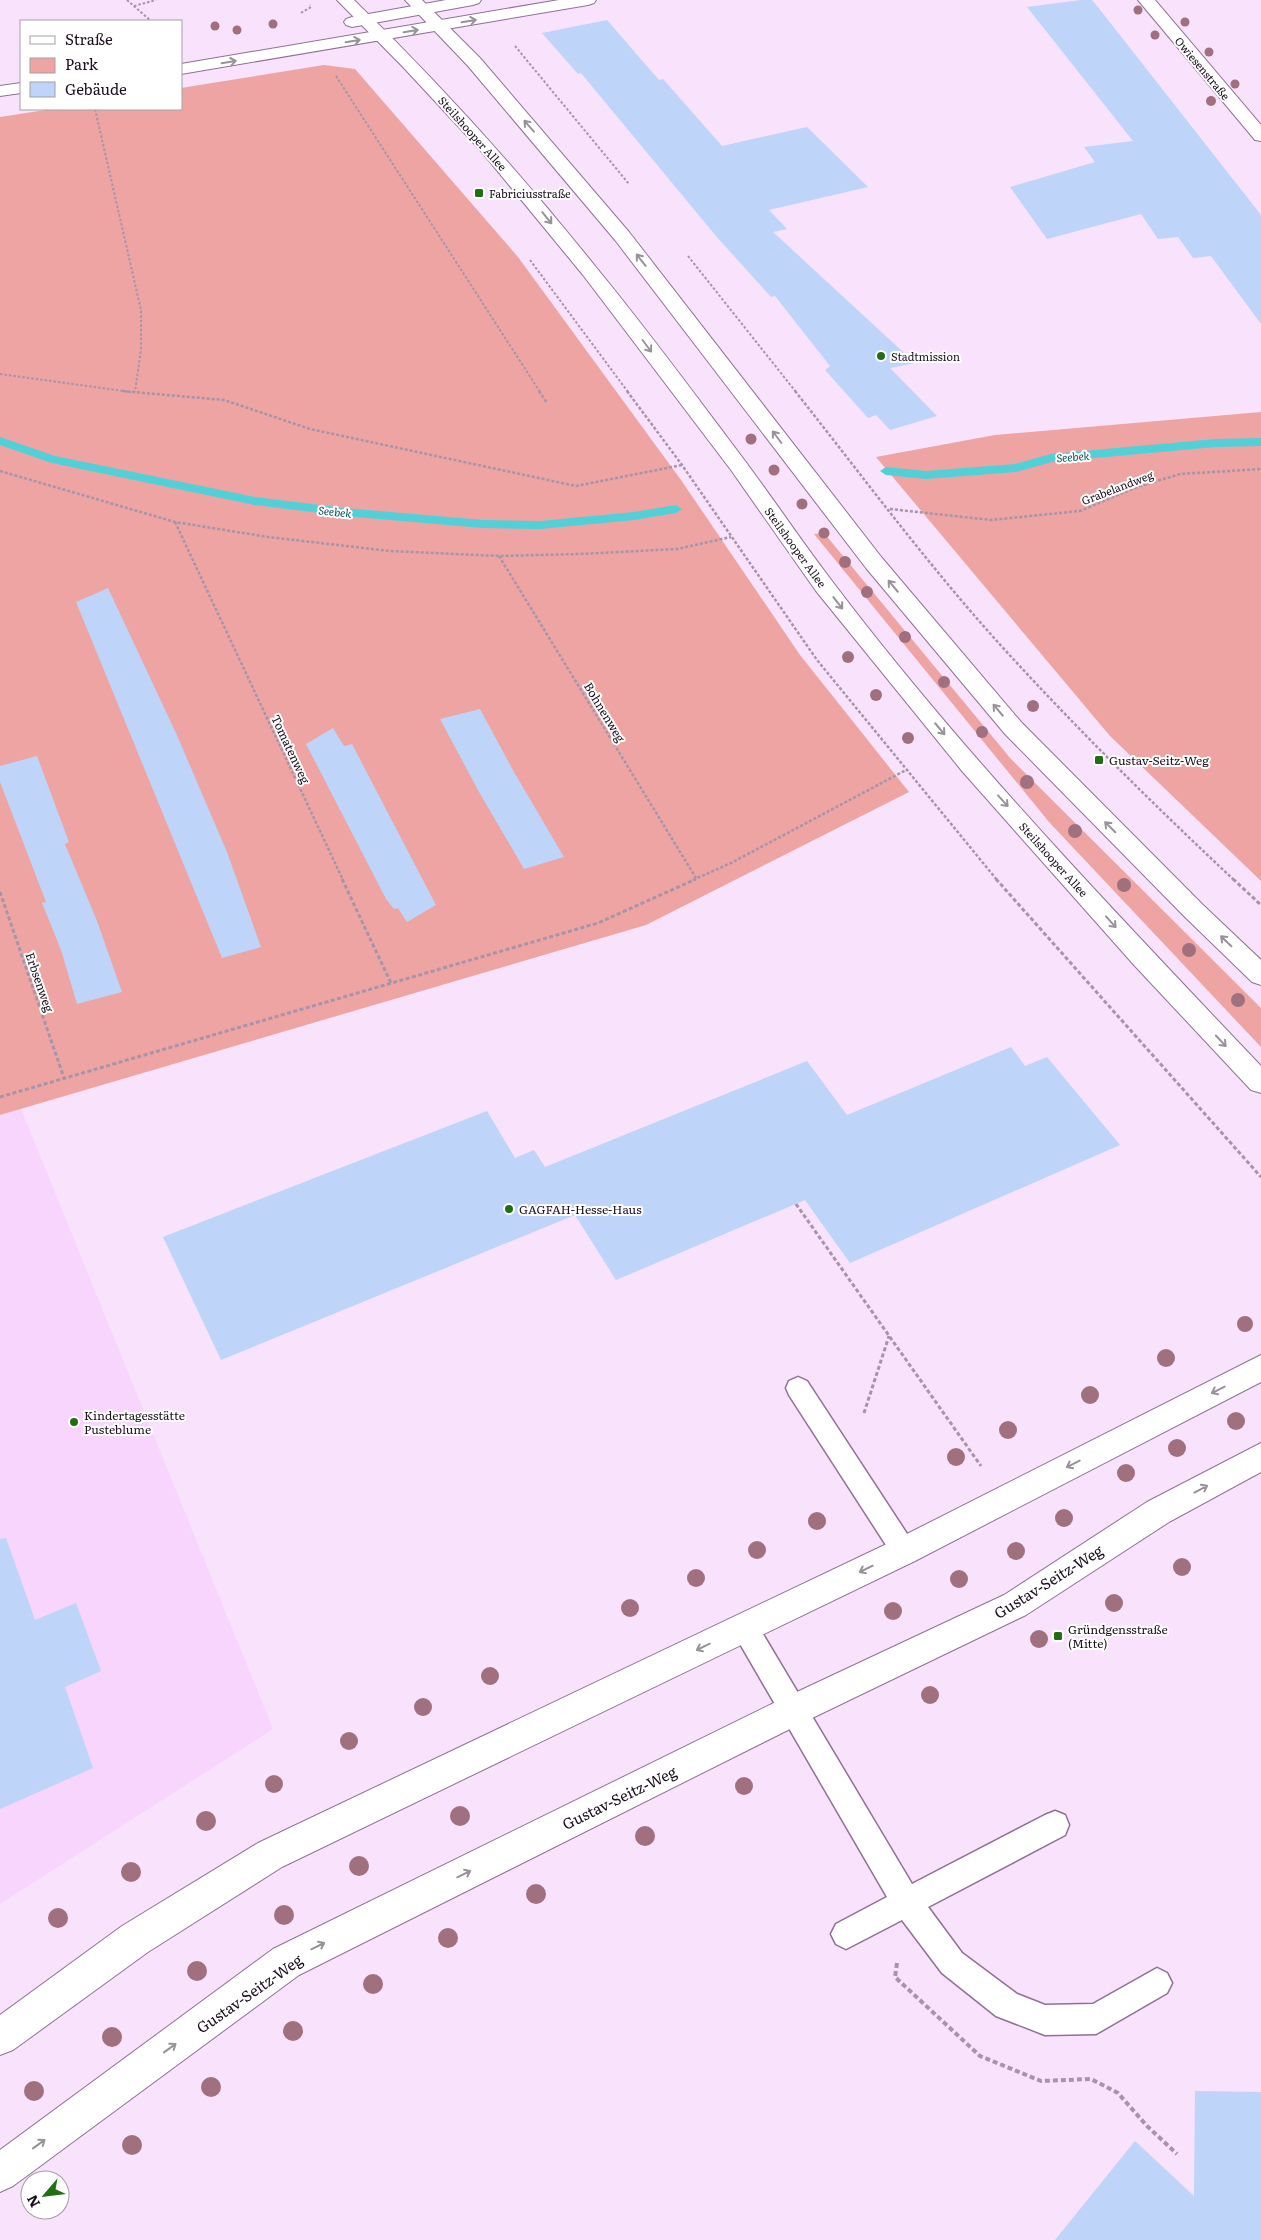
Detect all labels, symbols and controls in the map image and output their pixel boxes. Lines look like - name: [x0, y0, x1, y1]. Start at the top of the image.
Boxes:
- one-way arrow: [461, 16, 477, 26]
- legend: [20, 20, 182, 110]
- one-way arrow: [403, 26, 419, 36]
- text: Straße: [65, 27, 113, 50]
- street label: Owiesenstraße: [1172, 33, 1234, 103]
- one-way arrow: [345, 36, 361, 46]
- text: Park: [65, 52, 99, 75]
- one-way arrow: [221, 57, 237, 67]
- text: Gebäude: [65, 77, 127, 100]
- street label: Steilshooper Allee: [435, 92, 511, 174]
- one-way arrow: [523, 119, 534, 132]
- place label: Fabriciusstraße: [489, 185, 571, 201]
- marker: Fabriciusstraße: [473, 187, 485, 199]
- one-way arrow: [541, 212, 552, 225]
- one-way arrow: [636, 254, 647, 267]
- one-way arrow: [642, 339, 652, 353]
- place label: Stadtmission: [891, 348, 960, 364]
- marker: Stadtmission: [875, 350, 887, 362]
- one-way arrow: [771, 431, 782, 444]
- water label: Seebek: [1056, 447, 1090, 465]
- street label: Grabelandweg: [1079, 466, 1156, 508]
- water label: Seebek: [318, 501, 352, 521]
- street label: Steilshooper Allee: [761, 504, 831, 591]
- one-way arrow: [887, 579, 899, 592]
- one-way arrow: [833, 596, 843, 610]
- street label: Bohnenweg: [580, 679, 630, 746]
- one-way arrow: [992, 704, 1003, 717]
- street label: Tomatenweg: [267, 712, 315, 787]
- one-way arrow: [935, 723, 946, 736]
- place label: Gustav-Seitz-Weg: [1109, 751, 1209, 769]
- marker: Gustav-Seitz-Weg: [1093, 754, 1105, 766]
- one-way arrow: [997, 795, 1008, 808]
- street label: Steilshooper Allee: [1016, 818, 1092, 900]
- one-way arrow: [1104, 821, 1117, 833]
- one-way arrow: [1105, 916, 1117, 929]
- one-way arrow: [1219, 935, 1232, 947]
- street label: Erbsenweg: [21, 950, 59, 1015]
- one-way arrow: [1215, 1035, 1227, 1048]
- place label: GAGFAH-Hesse-Haus: [519, 1200, 642, 1218]
- marker: GAGFAH-Hesse-Haus: [503, 1203, 515, 1215]
- one-way arrow: [1210, 1385, 1225, 1395]
- place label: Kindertagesstätte Pusteblume: [84, 1406, 185, 1438]
- marker: Kindertagesstätte Pusteblume: [68, 1416, 80, 1428]
- one-way arrow: [1066, 1460, 1081, 1469]
- one-way arrow: [1193, 1483, 1208, 1493]
- street label: Gustav-Seitz-Weg: [989, 1538, 1108, 1624]
- one-way arrow: [858, 1564, 873, 1574]
- place label: Gründgensstraße (Mitte): [1068, 1620, 1168, 1652]
- marker: Gründgensstraße (Mitte): [1052, 1630, 1064, 1642]
- one-way arrow: [696, 1643, 711, 1653]
- street label: Gustav-Seitz-Weg: [558, 1759, 681, 1835]
- one-way arrow: [456, 1869, 471, 1879]
- one-way arrow: [310, 1941, 325, 1951]
- street label: Gustav-Seitz-Weg: [191, 1947, 307, 2038]
- one-way arrow: [163, 2043, 177, 2053]
- one-way arrow: [32, 2139, 45, 2150]
- north arrow: [20, 2170, 70, 2220]
- text: N: [21, 2191, 44, 2211]

